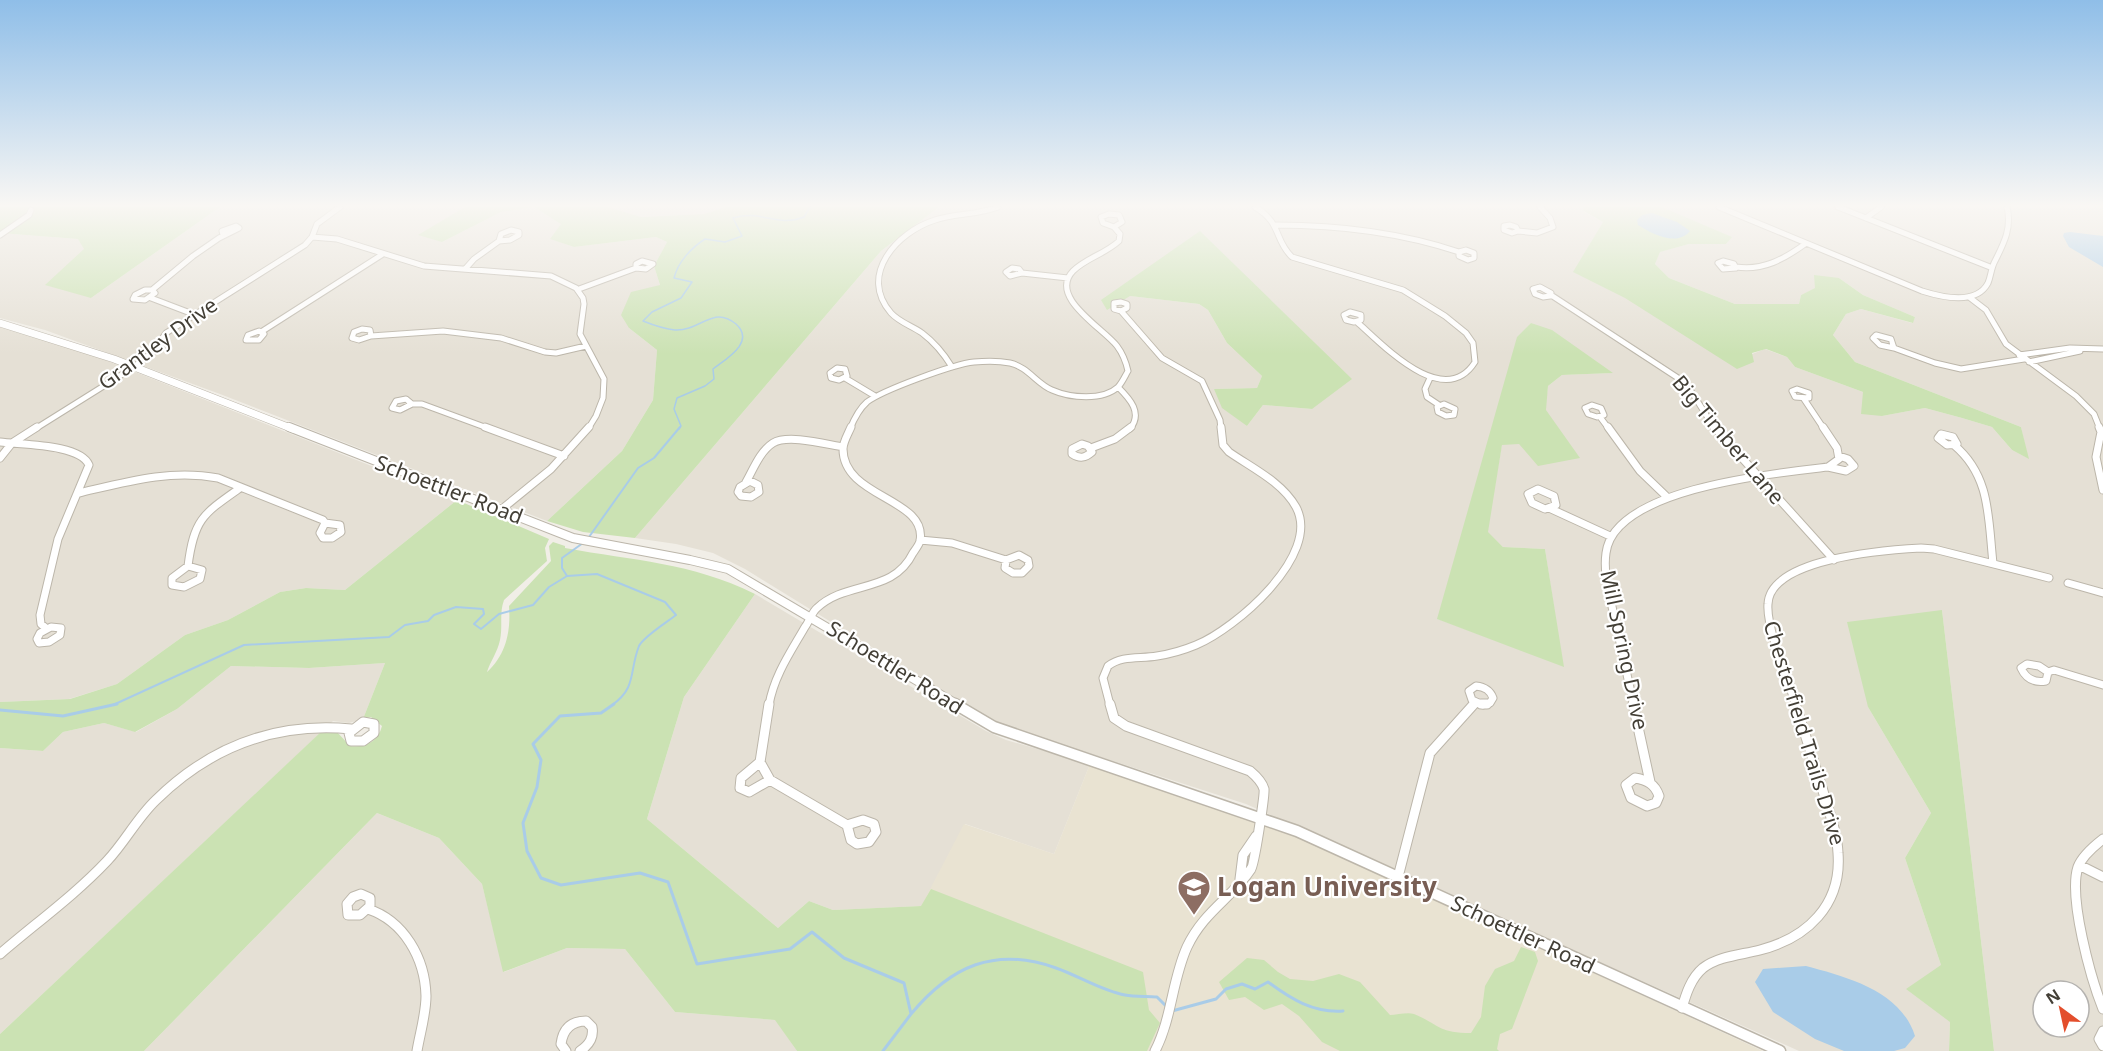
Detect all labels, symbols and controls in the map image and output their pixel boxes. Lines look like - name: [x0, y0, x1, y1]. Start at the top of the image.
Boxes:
- street label: Grantley Drive: [92, 290, 223, 396]
- street label: Big Timber Lane: [1666, 369, 1791, 510]
- street label: Schoettler Road: [371, 448, 527, 530]
- street label: Mill Spring Drive: [1594, 567, 1656, 732]
- street label: Schoettler Road: [822, 614, 969, 720]
- street label: Chesterfield Trails Drive: [1757, 617, 1852, 848]
- place label: Logan University: [1217, 868, 1437, 904]
- school or university icon: Logan University: [1176, 869, 1212, 916]
- street label: Schoettler Road: [1447, 888, 1600, 980]
- north arrow: [2031, 979, 2091, 1039]
- text: N: [2041, 984, 2064, 1009]

